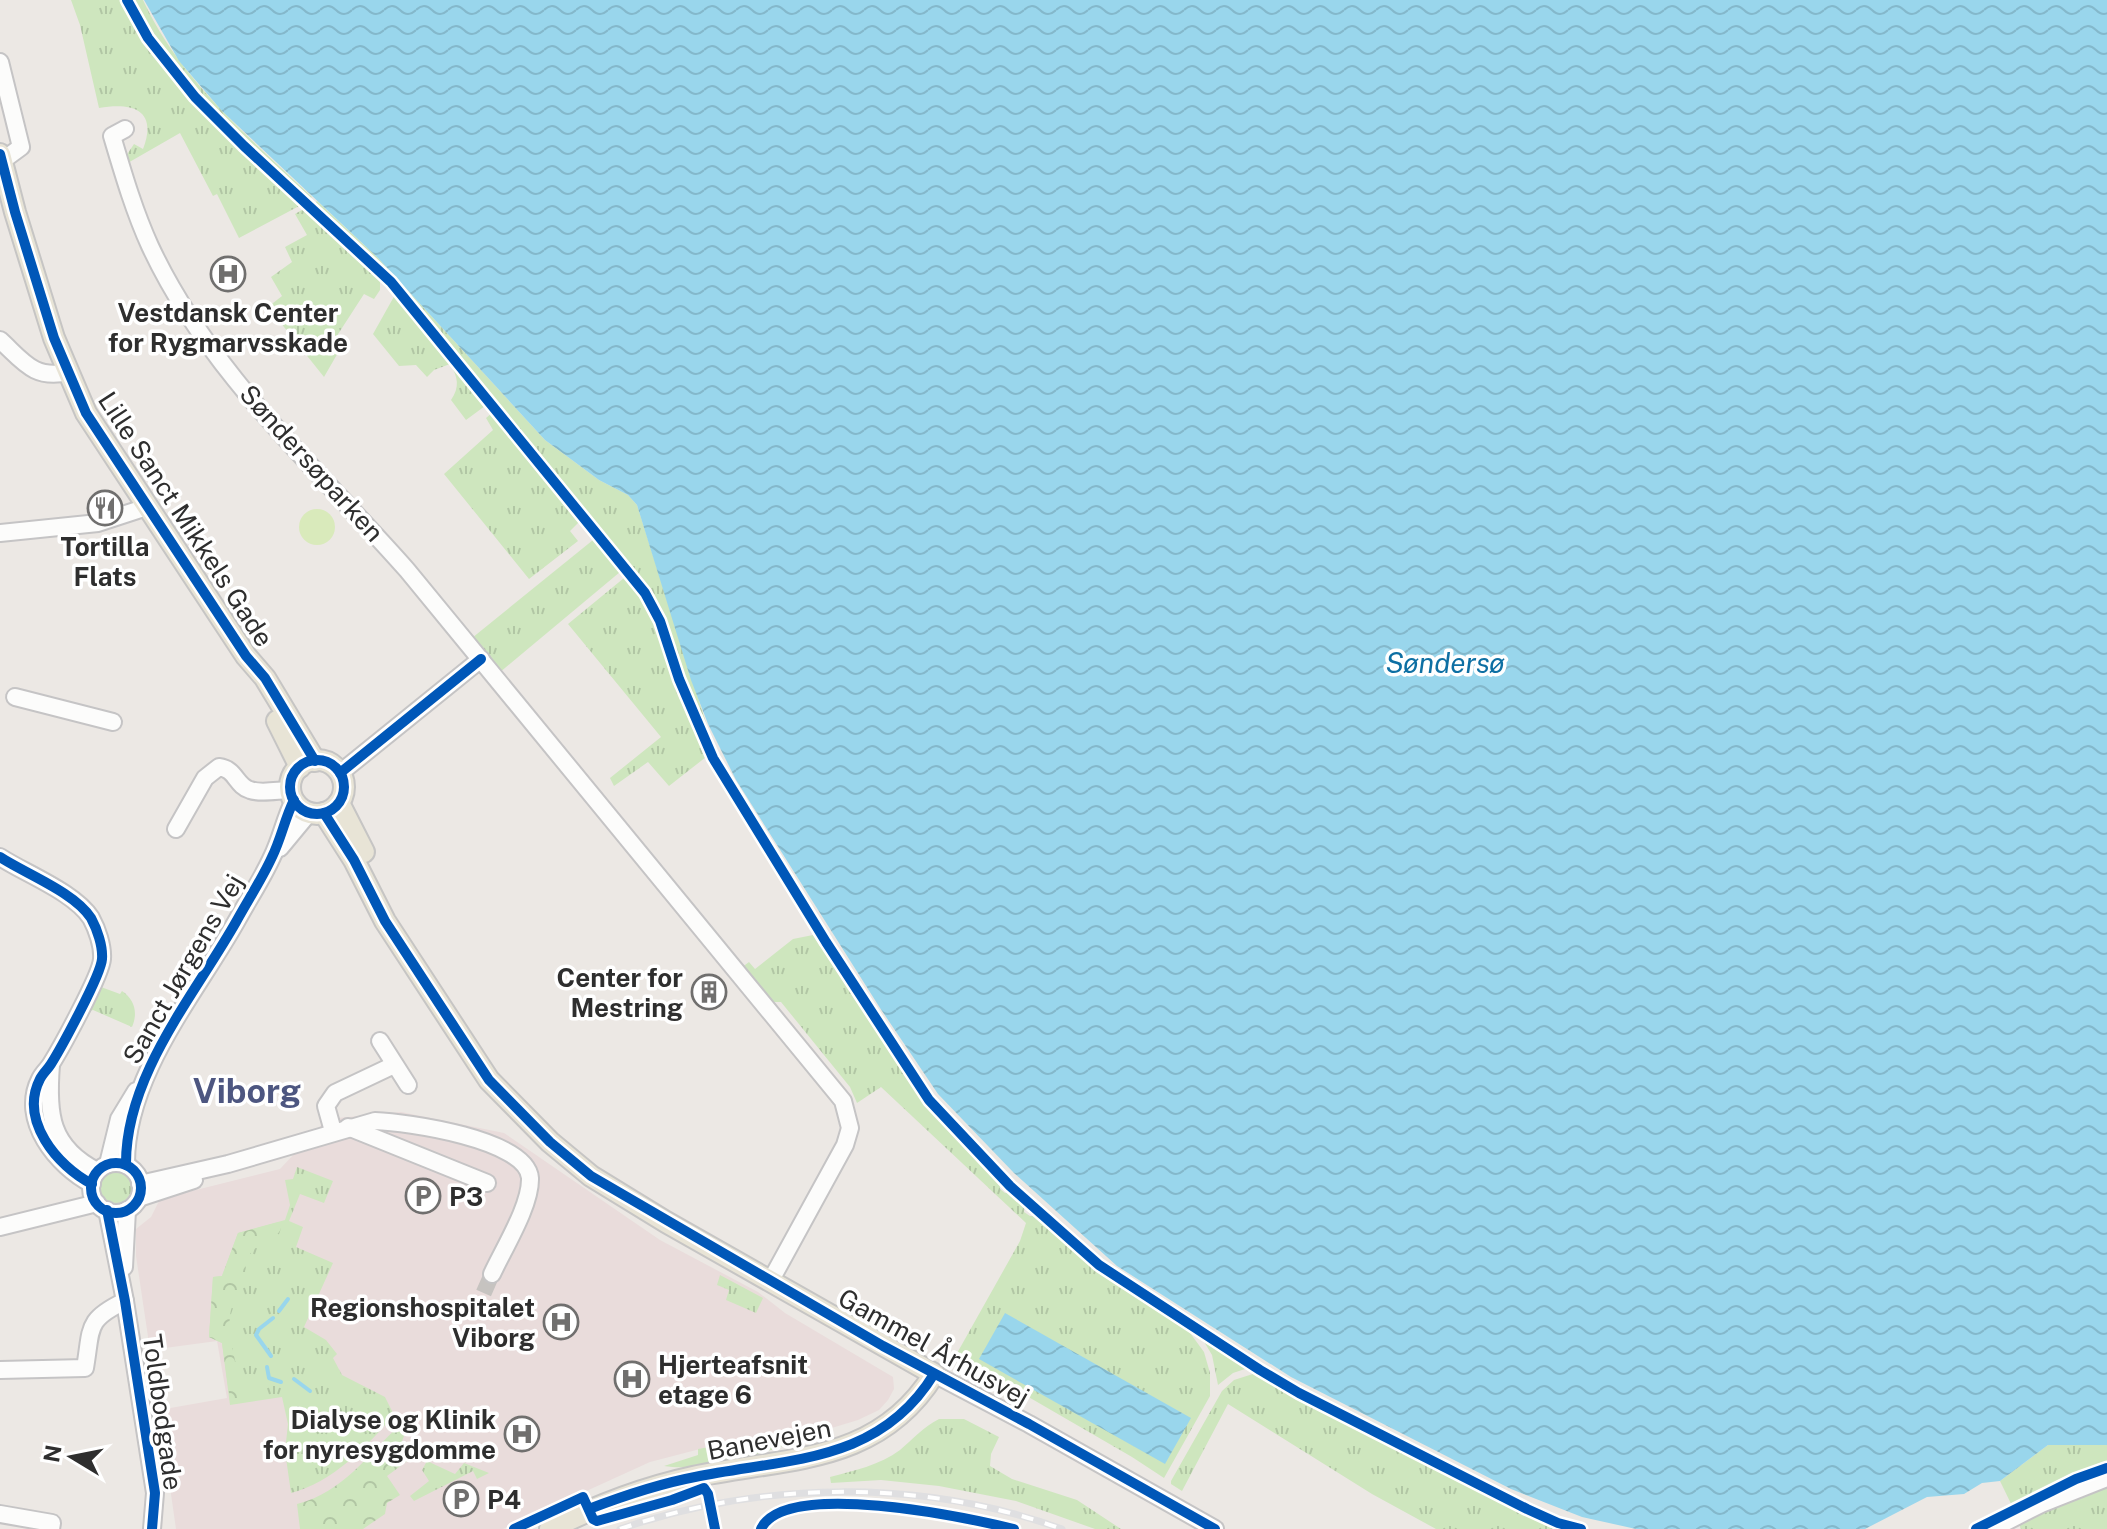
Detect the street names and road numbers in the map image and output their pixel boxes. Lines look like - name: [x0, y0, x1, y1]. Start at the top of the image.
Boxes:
- street label: Søndersøparken: [234, 378, 390, 548]
- street label: Lille Sanct Mikkels Gade: [92, 386, 280, 652]
- street label: Sanct Jørgens Vej: [116, 869, 250, 1069]
- street label: Gammel Århusvej: [833, 1280, 1036, 1412]
- street label: Toldbodgade: [137, 1332, 189, 1492]
- street label: Banevejen: [704, 1412, 834, 1466]

